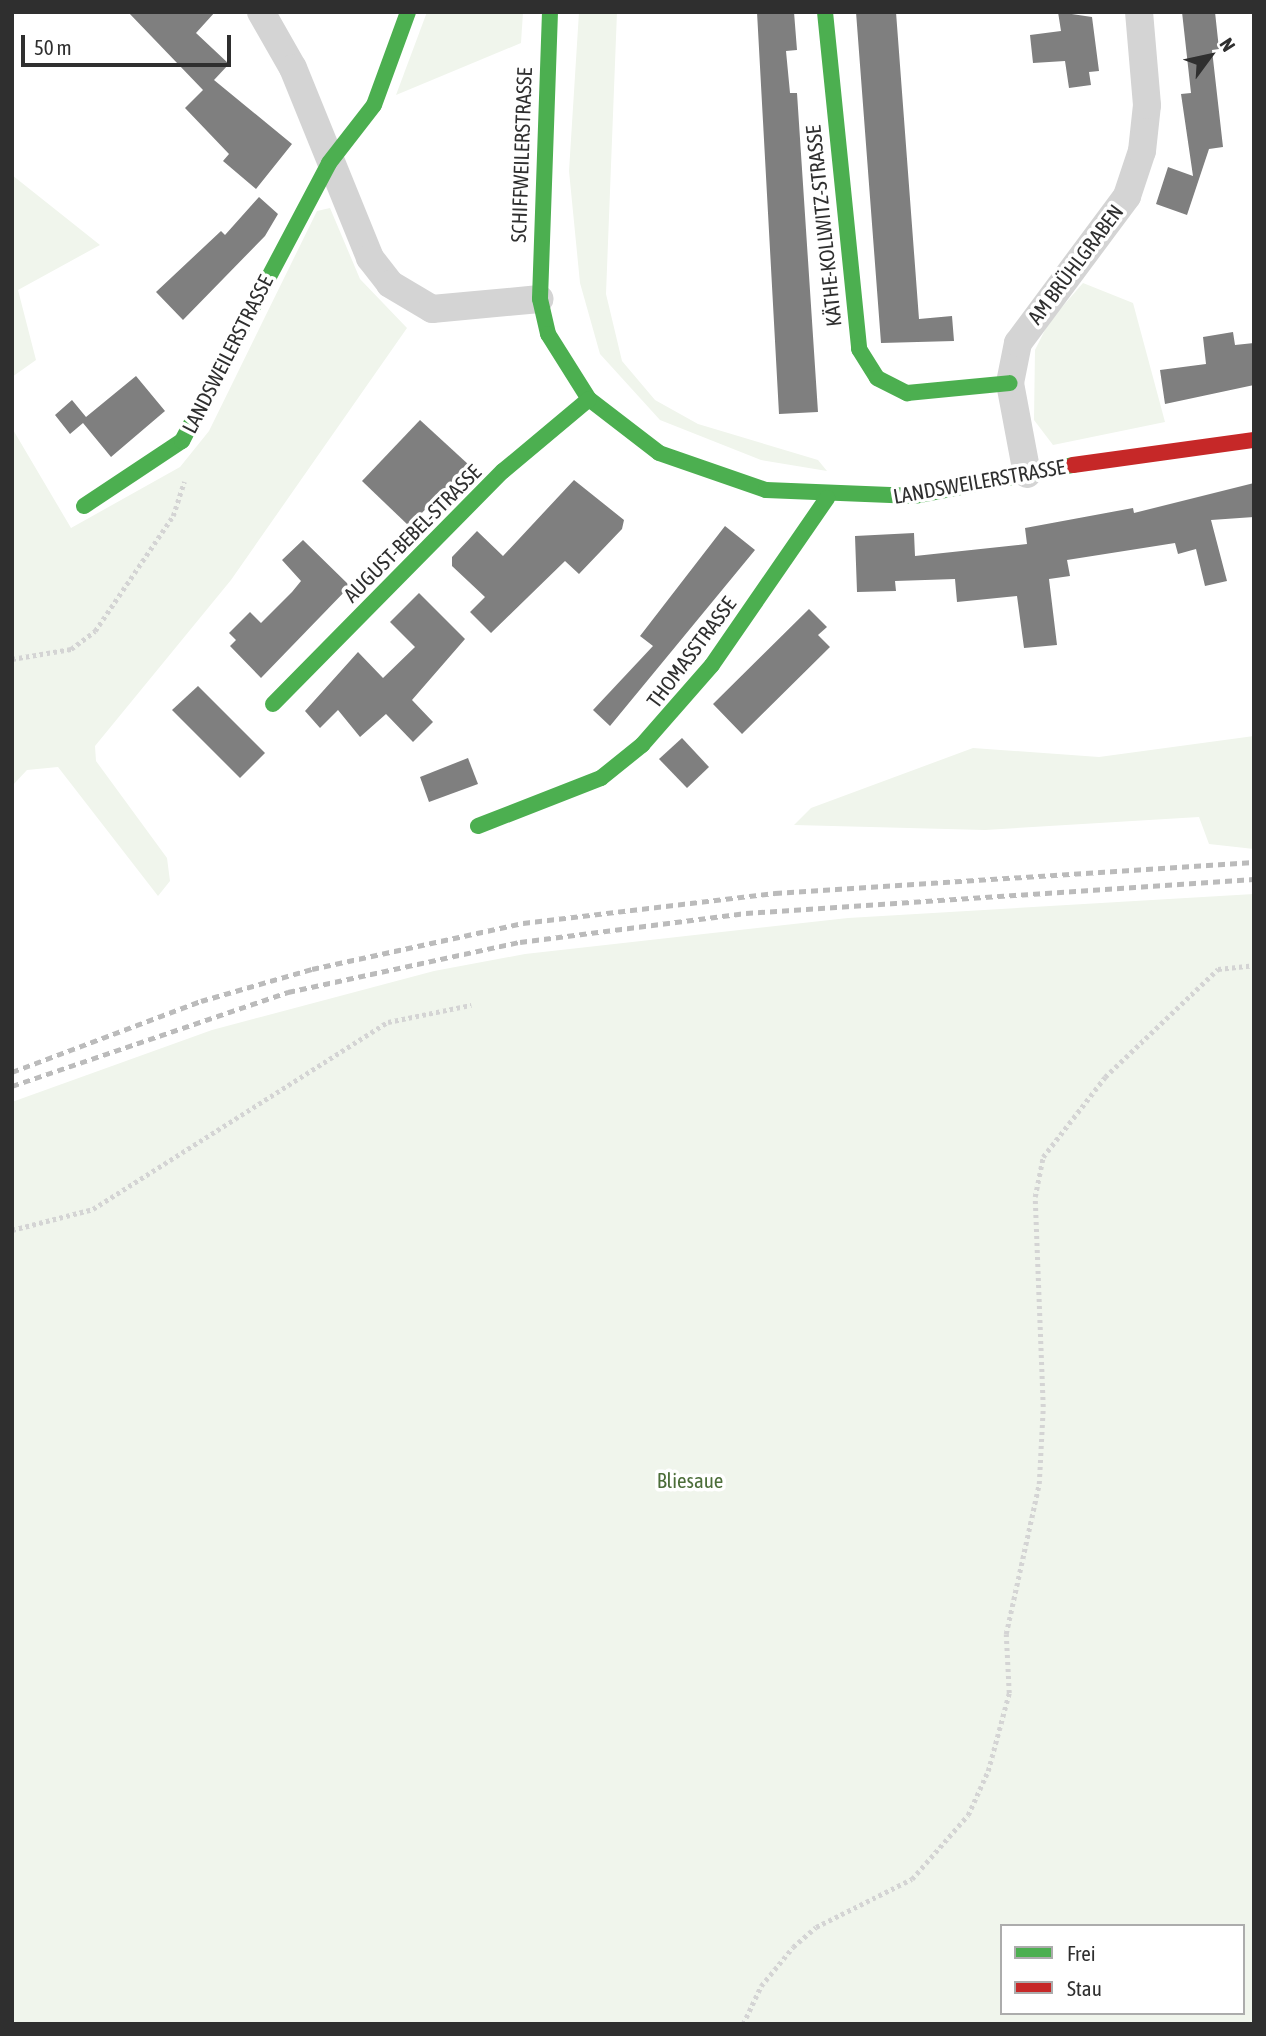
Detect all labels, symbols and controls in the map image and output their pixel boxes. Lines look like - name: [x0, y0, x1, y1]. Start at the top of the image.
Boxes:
- scale bar: [24, 21, 234, 65]
- north arrow: [1175, 21, 1245, 91]
- text: N: [1215, 34, 1240, 55]
- text: 50 m: [34, 35, 72, 59]
- street label: SCHIFFWEILERSTRASSE: [505, 67, 537, 243]
- street label: KÄTHE-KOLLWITZ-STRASSE: [800, 124, 846, 328]
- street label: AM BRÜHLGRABEN: [1022, 199, 1128, 329]
- street label: LANDSWEILERSTRASSE: [176, 271, 278, 437]
- street label: LANDSWEILERSTRASSE: [891, 453, 1067, 509]
- street label: AUGUST-BEBEL-STRASSE: [338, 459, 486, 607]
- street label: THOMASSTRASSE: [641, 592, 741, 712]
- park label: Bliesaue: [657, 1467, 723, 1493]
- legend: [1000, 1924, 1245, 2015]
- text: Frei: [1067, 1941, 1096, 1965]
- text: Stau: [1067, 1976, 1102, 2000]

